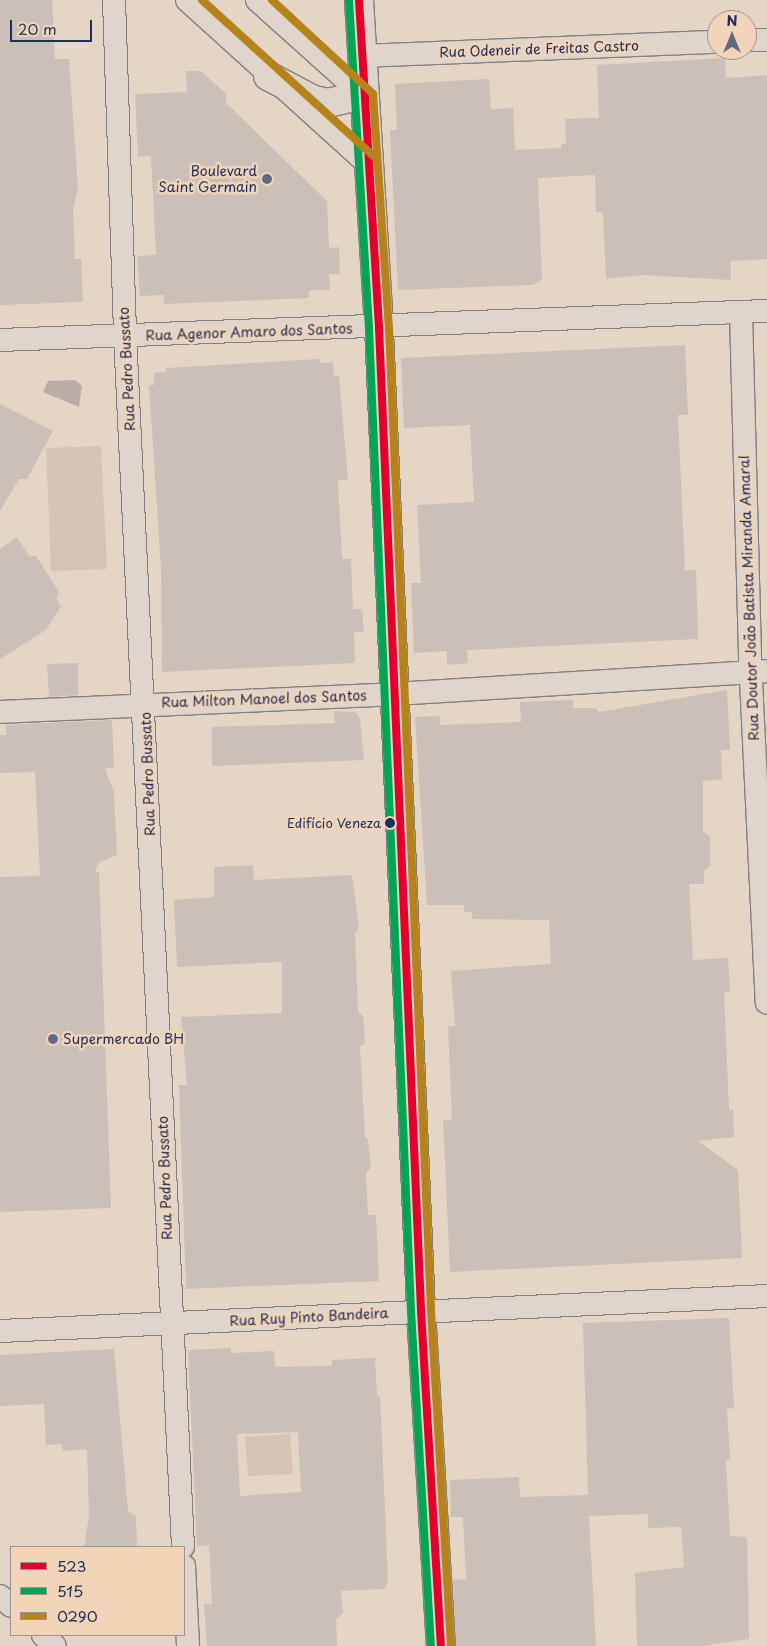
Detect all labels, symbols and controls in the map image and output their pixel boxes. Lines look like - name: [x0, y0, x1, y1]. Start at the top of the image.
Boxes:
- scale bar: [12, 10, 95, 42]
- north arrow: [707, 10, 757, 60]
- text: N: [726, 10, 738, 31]
- text: 20 m: [18, 17, 57, 40]
- street label: Rua Odeneir de Freitas Castro: [436, 37, 642, 61]
- place label: Boulevard Saint Germain: [159, 163, 257, 196]
- marker: Boulevard Saint Germain: [261, 173, 273, 185]
- street label: Rua Pedro Bussato: [115, 306, 139, 432]
- street label: Rua Agenor Amaro dos Santos: [145, 320, 353, 344]
- street label: Rua Doutor João Batista Miranda Amaral: [736, 455, 762, 741]
- street label: Rua Milton Manoel dos Santos: [161, 687, 367, 711]
- street label: Rua Pedro Bussato: [137, 711, 159, 837]
- place label: Edifício Veneza: [287, 815, 381, 831]
- marker: Edifício Veneza: [385, 818, 395, 828]
- place label: Supermercado BH: [63, 1031, 184, 1047]
- marker: Supermercado BH: [47, 1033, 59, 1045]
- street label: Rua Pedro Bussato: [154, 1115, 176, 1241]
- street label: Rua Ruy Pinto Bandeira: [228, 1304, 390, 1330]
- legend: [10, 1546, 185, 1636]
- text: 523: [57, 1554, 87, 1577]
- text: 515: [57, 1579, 83, 1602]
- text: 0290: [57, 1604, 98, 1627]

